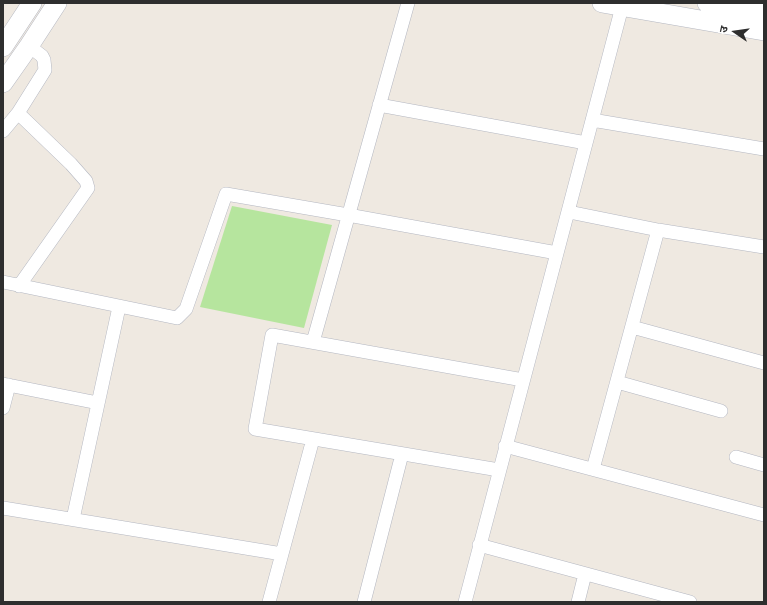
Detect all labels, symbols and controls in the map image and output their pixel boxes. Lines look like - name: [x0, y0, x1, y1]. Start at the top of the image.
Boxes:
- north arrow: [715, 12, 755, 52]
- text: उ: [716, 25, 730, 34]

